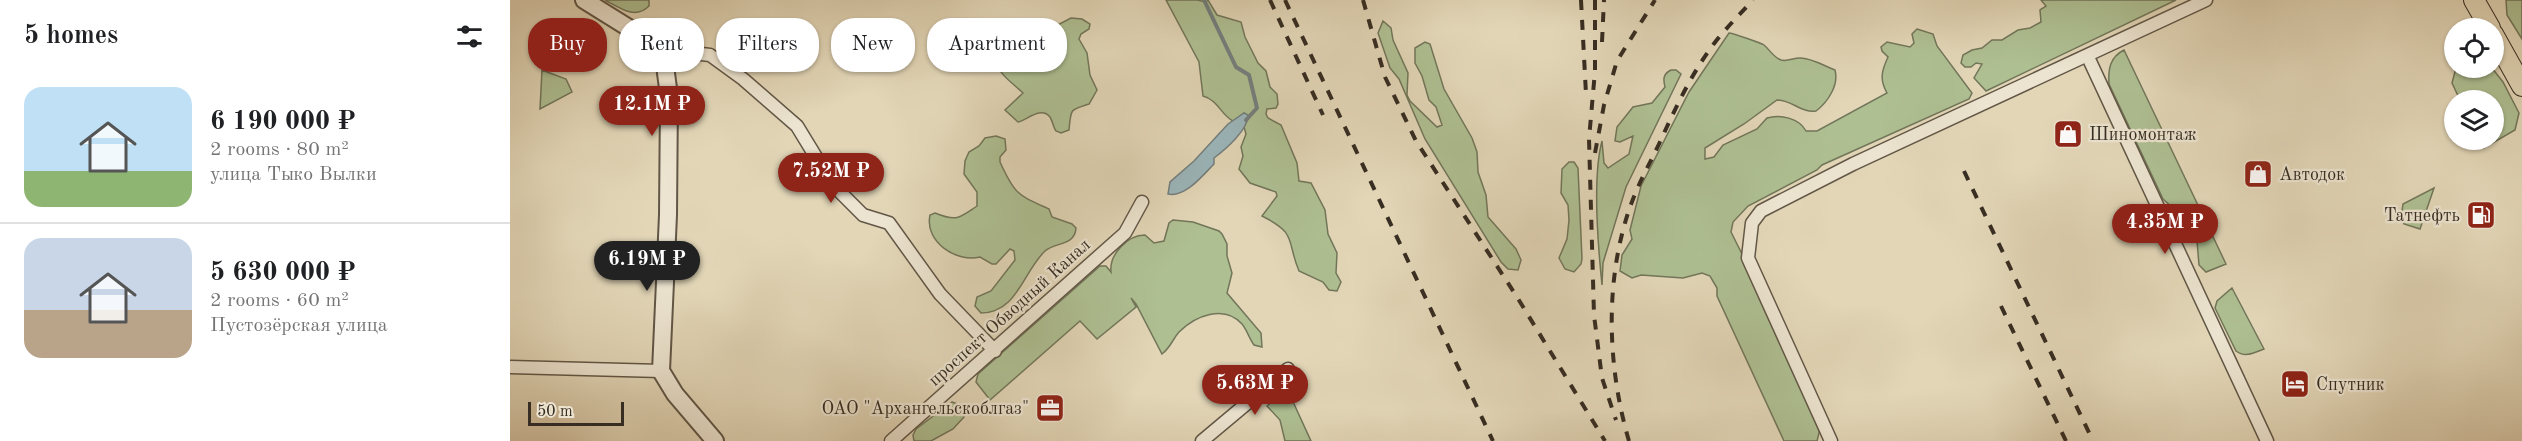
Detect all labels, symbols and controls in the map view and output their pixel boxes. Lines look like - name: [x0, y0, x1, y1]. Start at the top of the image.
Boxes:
- chip: Buy: [528, 18, 607, 72]
- chip: Rent: [619, 18, 704, 72]
- chip: Filters: [716, 18, 819, 72]
- chip: New: [831, 18, 915, 72]
- chip: Apartment: [927, 18, 1067, 72]
- map controls: [2444, 18, 2504, 150]
- button: locate: [2444, 18, 2504, 78]
- icon: filters: [453, 20, 486, 53]
- text: 5 homes: [24, 23, 118, 49]
- pin: 12.1M ₽: [597, 86, 707, 137]
- button: layers: [2444, 90, 2504, 150]
- text: 12.1M ₽: [613, 95, 691, 115]
- text: 6 190 000 ₽: [210, 109, 356, 135]
- icon: home: [72, 111, 144, 183]
- shop icon: Шиномонтаж: [2052, 118, 2084, 150]
- place label: Шиномонтаж: [2089, 126, 2197, 144]
- text: 2 rooms · 80 m²: [210, 140, 349, 160]
- pin: 7.52M ₽: [776, 153, 886, 204]
- shop icon: Автодок: [2242, 158, 2274, 190]
- text: 7.52M ₽: [792, 162, 870, 182]
- text: улица Тыко Вылки: [210, 165, 377, 185]
- place label: Автодок: [2279, 166, 2345, 184]
- fuel station icon: Татнефть: [2465, 199, 2497, 231]
- pin: 4.35M ₽: [2110, 204, 2220, 255]
- place label: Татнефть: [2384, 207, 2460, 226]
- text: 4.35M ₽: [2126, 213, 2204, 233]
- street label: проспект Обводный Канал: [925, 236, 1094, 390]
- pin: 6.19M ₽: [592, 241, 702, 292]
- text: 6.19M ₽: [608, 250, 686, 270]
- text: 5 630 000 ₽: [210, 260, 356, 286]
- icon: home: [72, 262, 144, 334]
- text: 2 rooms · 60 m²: [210, 291, 349, 311]
- text: Пустозёрская улица: [210, 316, 388, 336]
- pin: 5.63M ₽: [1200, 365, 1310, 416]
- hotel icon: Спутник: [2279, 368, 2311, 400]
- text: 5.63M ₽: [1216, 374, 1294, 394]
- place label: Спутник: [2316, 376, 2385, 394]
- office icon: ОАО "Архангельскоблгаз": [1034, 392, 1066, 424]
- scale bar: [528, 399, 624, 426]
- place label: ОАО "Архангельскоблгаз": [822, 400, 1029, 418]
- text: 50 m: [537, 404, 573, 420]

